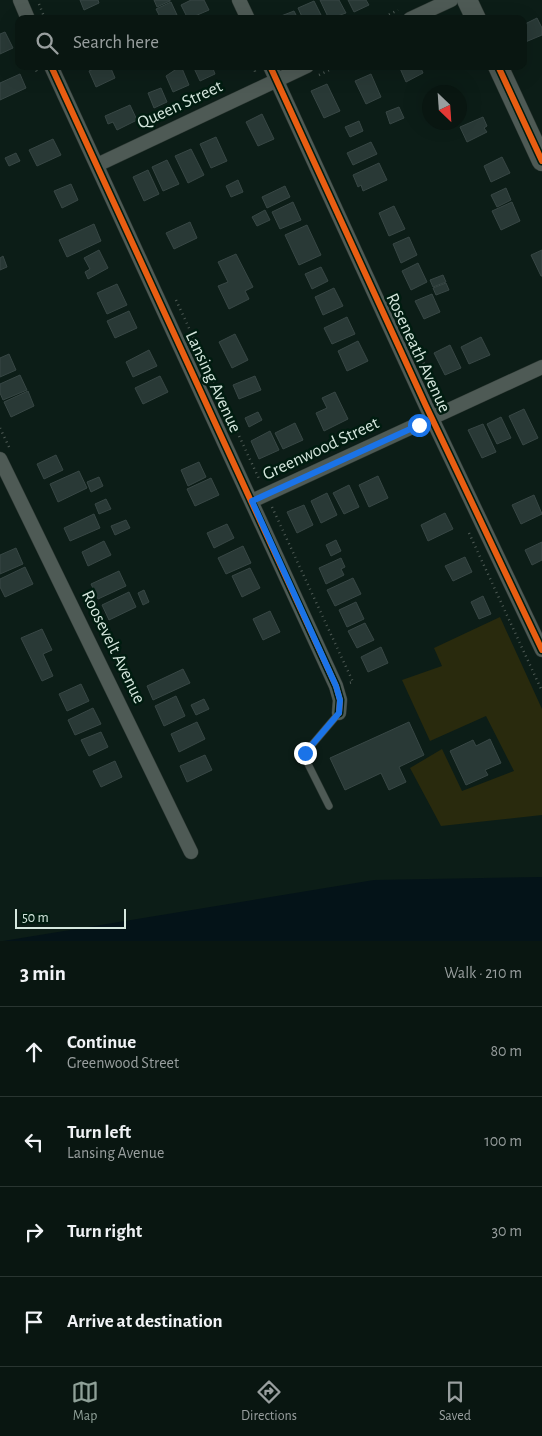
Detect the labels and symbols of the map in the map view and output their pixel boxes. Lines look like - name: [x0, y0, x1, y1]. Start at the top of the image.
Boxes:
- street label: Queen Street: [135, 77, 226, 133]
- north arrow: [422, 85, 467, 130]
- street label: Roseneath Avenue: [382, 290, 454, 416]
- street label: Lansing Avenue: [182, 329, 244, 435]
- street label: Greenwood Street: [260, 414, 382, 484]
- route start: [408, 414, 431, 437]
- street label: Roosevelt Avenue: [78, 588, 148, 706]
- route end: [294, 742, 317, 765]
- scale bar: [15, 906, 126, 929]

